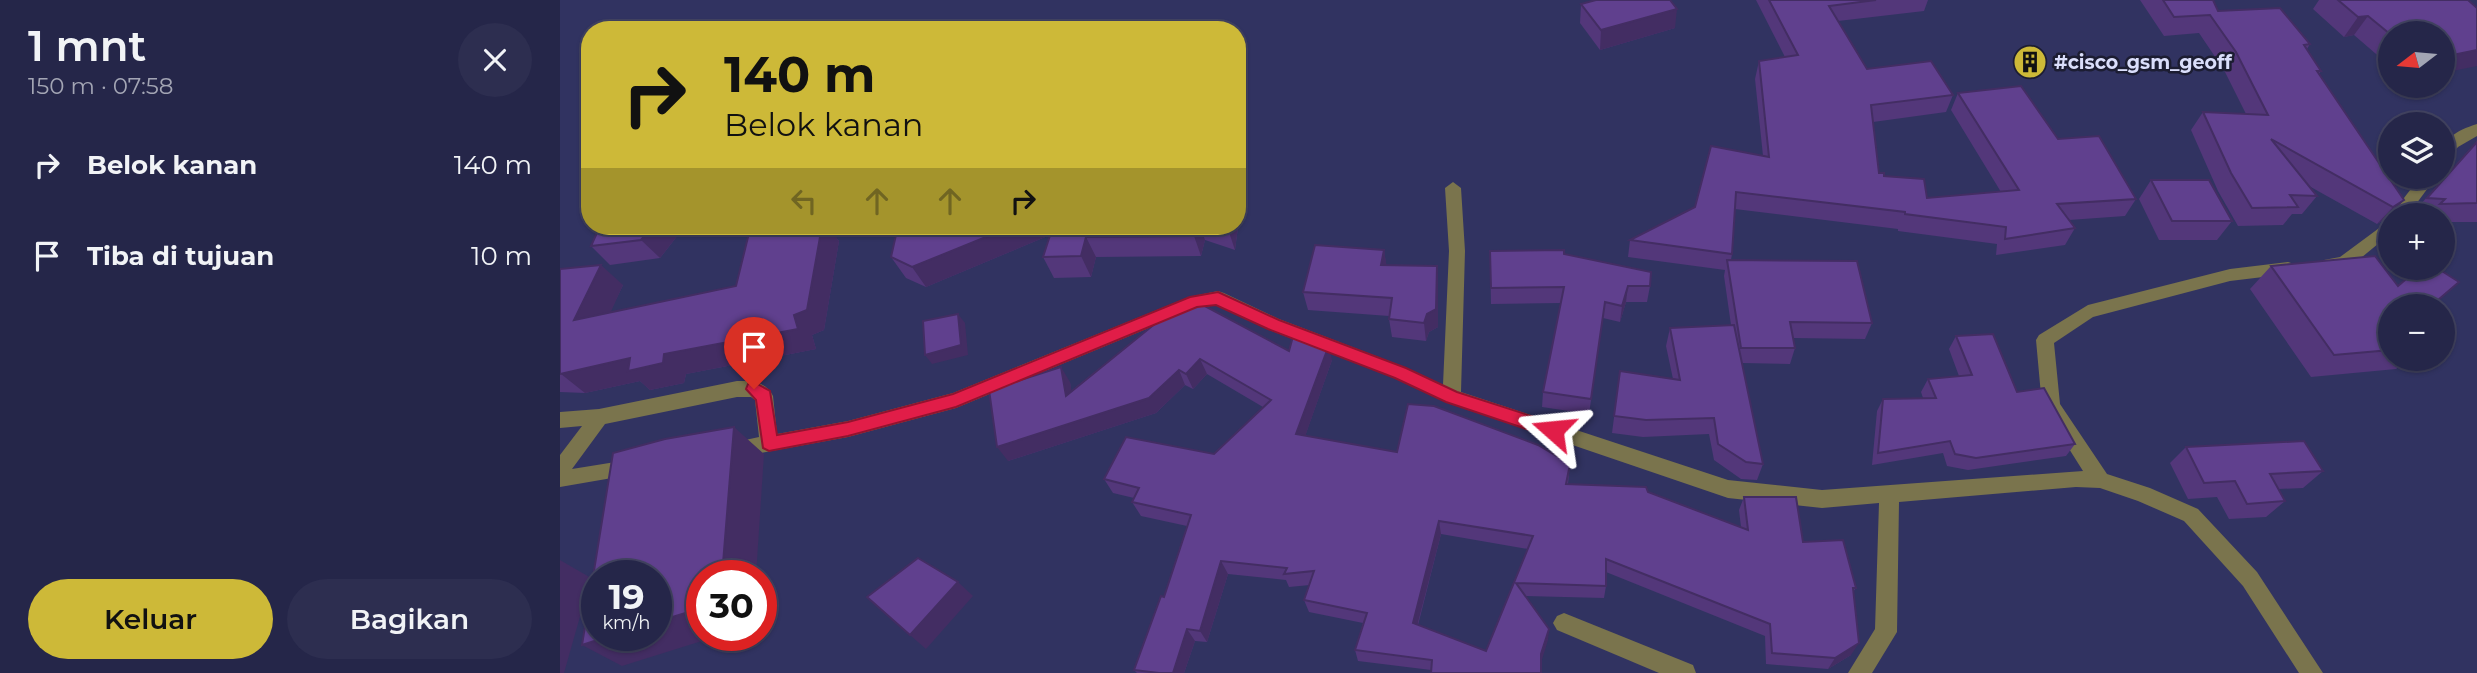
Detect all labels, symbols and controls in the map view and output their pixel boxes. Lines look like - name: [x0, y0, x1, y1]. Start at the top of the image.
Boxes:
- text: 1 mnt: [28, 20, 146, 72]
- north arrow: [2378, 21, 2455, 98]
- map controls: [2378, 21, 2455, 371]
- button: close: [458, 23, 532, 97]
- building icon: #cisco_gsm_geoff: [2011, 43, 2049, 81]
- text: 140 m: [724, 45, 876, 104]
- icon: right: [609, 49, 700, 140]
- place label: #cisco_gsm_geoff: [2054, 51, 2232, 74]
- text: 150 m · 07:58: [28, 72, 174, 100]
- text: Belok kanan: [724, 105, 924, 144]
- button: layers: [2378, 112, 2455, 189]
- icon: right: [28, 146, 66, 184]
- text: Belok kanan: [87, 149, 257, 181]
- text: 140 m: [454, 149, 532, 181]
- icon: left: [785, 182, 823, 220]
- icon: ahead: [858, 182, 896, 220]
- icon: ahead: [931, 182, 969, 220]
- icon: right: [1004, 182, 1042, 220]
- button: +: [2378, 203, 2455, 280]
- icon: arrive: [28, 237, 66, 275]
- text: Tiba di tujuan: [87, 240, 274, 272]
- text: 10 m: [471, 240, 532, 272]
- button: −: [2378, 294, 2455, 371]
- pin: [724, 317, 784, 389]
- icon: arrive: [735, 328, 773, 366]
- position arrow: [1516, 393, 1590, 467]
- speed limit sign: 30: [686, 560, 777, 651]
- text: 19: [608, 575, 645, 618]
- button: Keluar: [28, 579, 273, 659]
- button: Bagikan: [287, 579, 532, 659]
- text: km/h: [602, 612, 651, 634]

